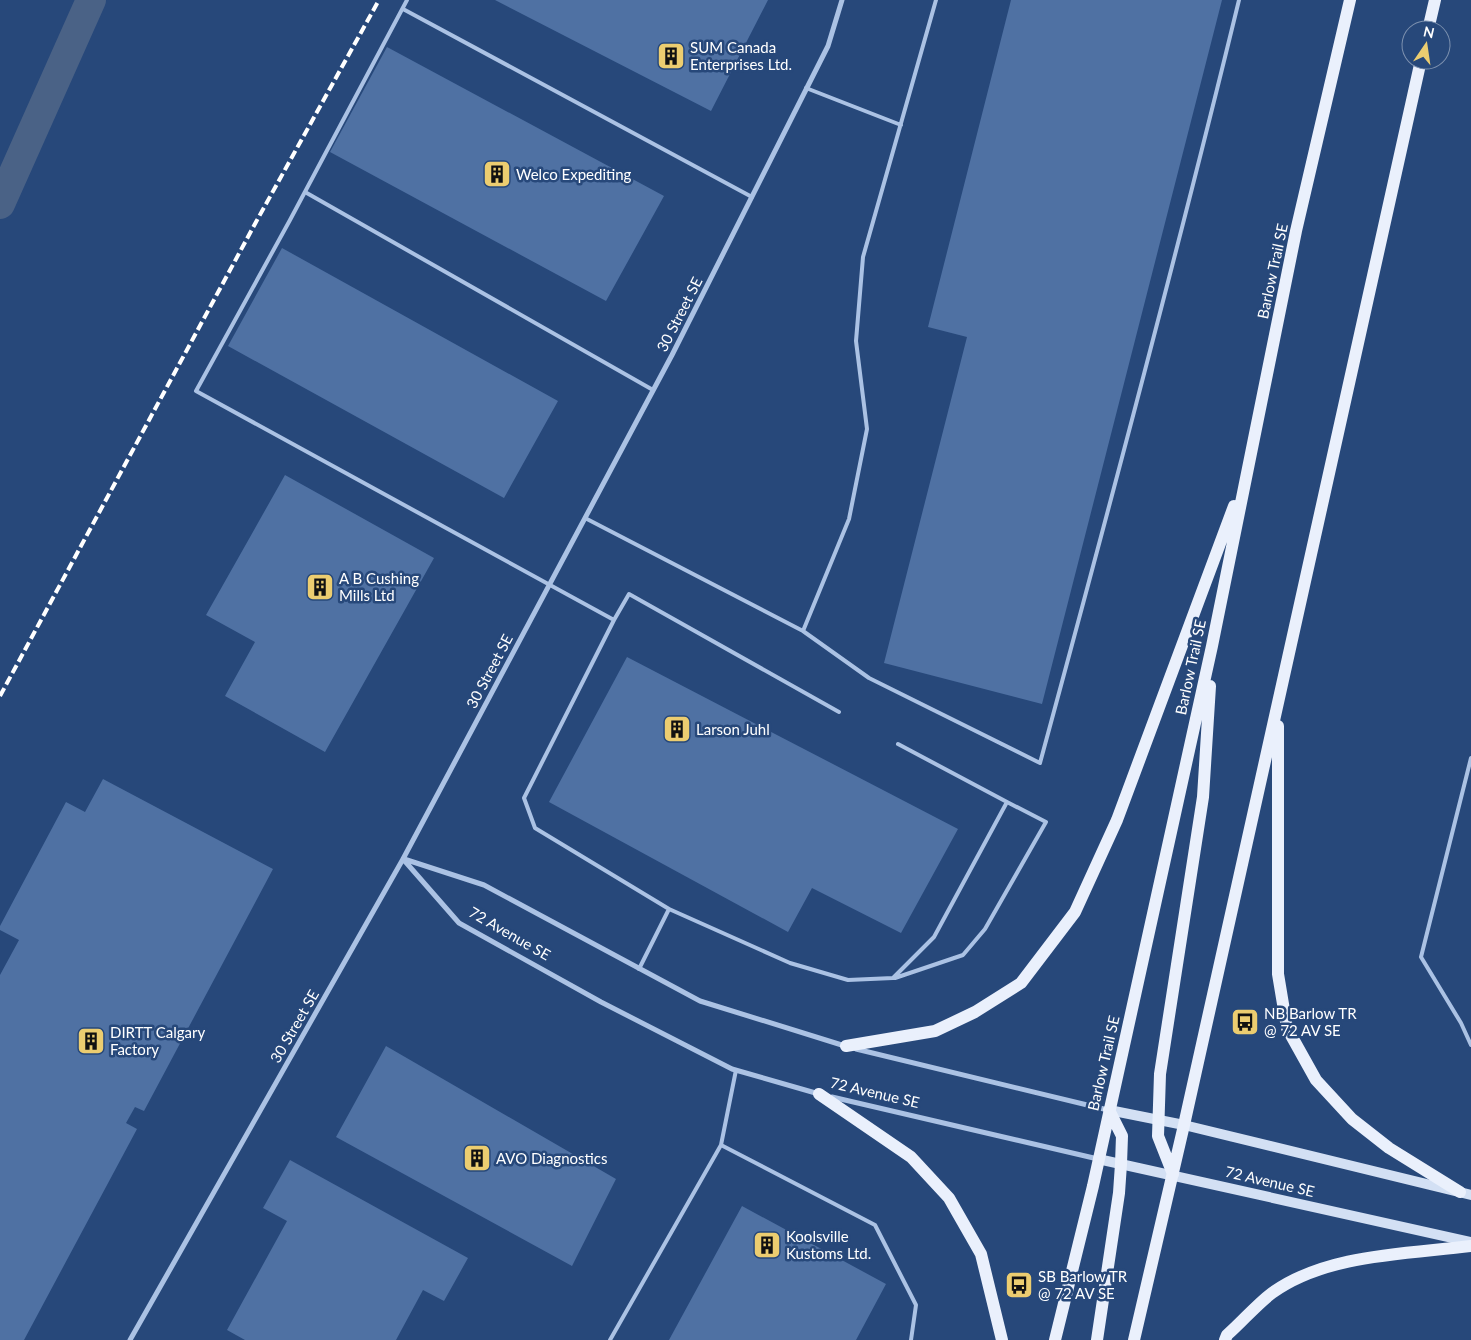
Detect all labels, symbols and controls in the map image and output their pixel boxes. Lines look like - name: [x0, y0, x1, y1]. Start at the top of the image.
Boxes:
- north arrow: [1401, 20, 1451, 70]
- text: N: [1422, 22, 1436, 41]
- place label: SUM Canada Enterprises Ltd.: [690, 38, 792, 73]
- building icon: SUM Canada Enterprises Ltd.: [656, 41, 686, 71]
- building icon: Welco Expediting: [482, 159, 512, 189]
- place label: Welco Expediting: [516, 165, 632, 183]
- street label: Barlow Trail SE: [1253, 222, 1291, 320]
- street label: 30 Street SE: [653, 274, 705, 354]
- place label: A B Cushing Mills Ltd: [339, 569, 419, 604]
- building icon: A B Cushing Mills Ltd: [305, 572, 335, 602]
- street label: Barlow Trail SE: [1171, 618, 1209, 716]
- street label: 30 Street SE: [462, 631, 516, 711]
- building icon: Larson Juhl: [662, 714, 692, 744]
- place label: Larson Juhl: [696, 720, 770, 738]
- street label: 72 Avenue SE: [466, 902, 554, 964]
- street label: 30 Street SE: [266, 986, 322, 1066]
- place label: NB Barlow TR @ 72 AV SE: [1264, 1004, 1357, 1039]
- bus stop icon: NB Barlow TR @ 72 AV SE: [1230, 1007, 1260, 1037]
- street label: Barlow Trail SE: [1083, 1014, 1123, 1112]
- place label: DIRTT Calgary Factory: [110, 1023, 205, 1058]
- building icon: DIRTT Calgary Factory: [76, 1026, 106, 1056]
- street label: 72 Avenue SE: [829, 1073, 921, 1111]
- building icon: AVO Diagnostics: [462, 1143, 492, 1173]
- place label: AVO Diagnostics: [496, 1149, 607, 1167]
- street label: 72 Avenue SE: [1224, 1162, 1316, 1200]
- place label: Koolsville Kustoms Ltd.: [786, 1227, 871, 1262]
- building icon: Koolsville Kustoms Ltd.: [752, 1230, 782, 1260]
- place label: SB Barlow TR @ 72 AV SE: [1038, 1267, 1128, 1302]
- bus stop icon: SB Barlow TR @ 72 AV SE: [1004, 1270, 1034, 1300]

